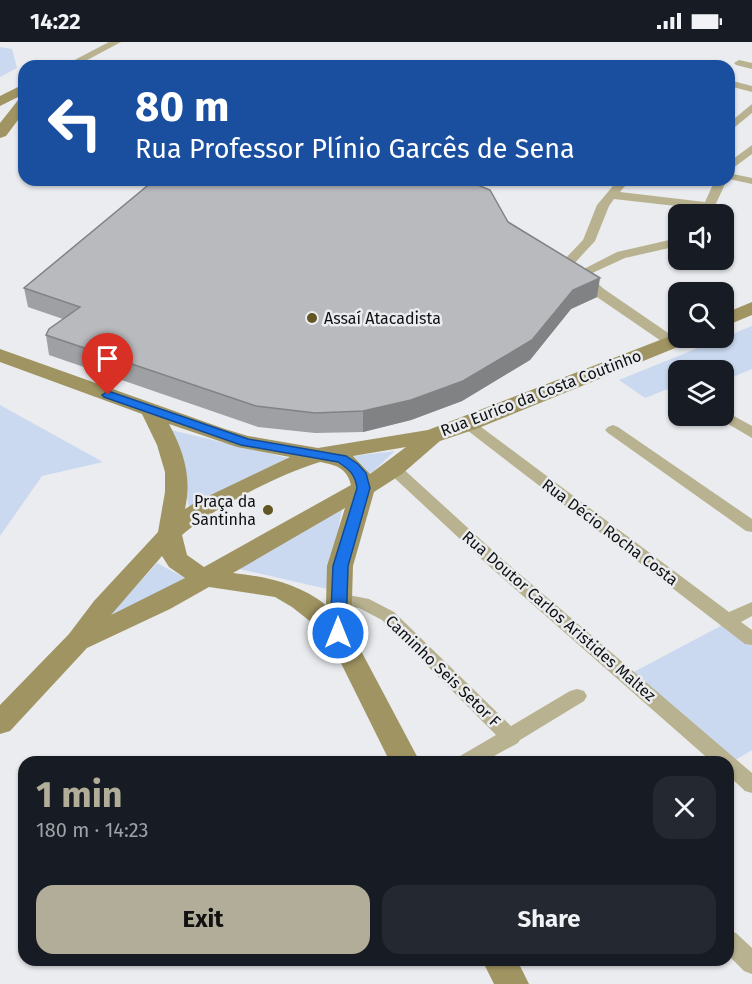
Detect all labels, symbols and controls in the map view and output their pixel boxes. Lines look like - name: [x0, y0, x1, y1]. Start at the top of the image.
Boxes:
- text: 14:22: [30, 8, 81, 35]
- text: 80 m: [135, 82, 229, 132]
- icon: left: [36, 84, 114, 162]
- text: Rua Professor Plínio Garcês de Sena: [135, 133, 575, 165]
- map controls: [668, 204, 734, 426]
- button: sound: [668, 204, 734, 270]
- button: search: [668, 282, 734, 348]
- place label: Assaí Atacadista: [324, 309, 441, 328]
- marker: Assaí Atacadista: [305, 311, 319, 325]
- pin: [82, 333, 133, 395]
- icon: arrive: [91, 342, 124, 375]
- street label: Rua Eurico da Costa Coutinho: [438, 346, 644, 440]
- button: layers: [668, 360, 734, 426]
- street label: Rua Décio Rocha Costa: [538, 475, 682, 589]
- place label: Praça da Santinha: [191, 492, 256, 529]
- marker: Praça da Santinha: [261, 503, 275, 517]
- street label: Rua Doutor Carlos Aristides Maltez: [458, 527, 660, 705]
- position arrow: [306, 601, 370, 665]
- street label: Caminho Seis Setor F: [382, 611, 504, 731]
- text: 1 min: [36, 773, 123, 817]
- button: close: [653, 776, 716, 839]
- text: 180 m · 14:23: [36, 818, 149, 842]
- button: Exit: [36, 885, 370, 954]
- button: Share: [382, 885, 716, 954]

